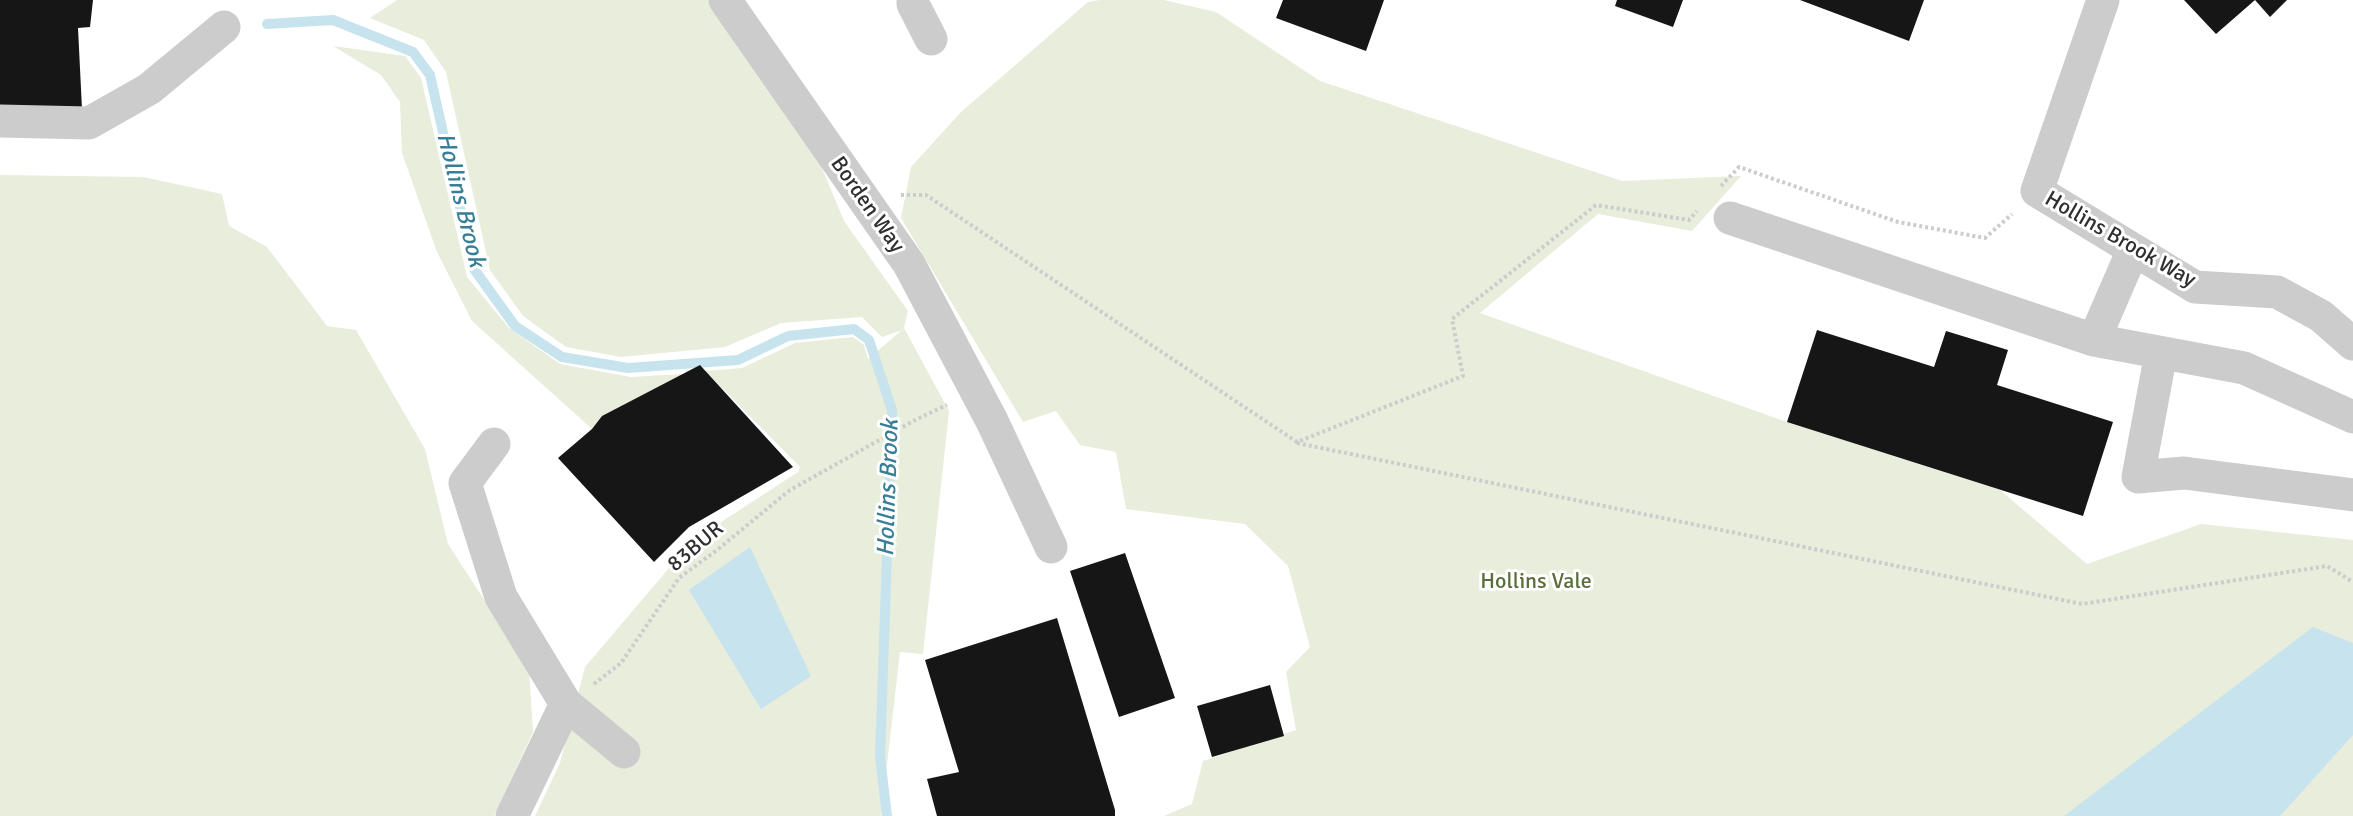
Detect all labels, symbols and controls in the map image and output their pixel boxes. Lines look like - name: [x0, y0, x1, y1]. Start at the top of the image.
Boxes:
- water label: Hollins Brook: [429, 130, 491, 270]
- street label: Borden Way: [824, 152, 910, 258]
- street label: Hollins Brook Way: [2040, 186, 2200, 294]
- water label: Hollins Brook: [872, 419, 906, 557]
- street label: 83BUR: [663, 516, 729, 578]
- park label: Hollins Vale: [1480, 569, 1592, 595]

